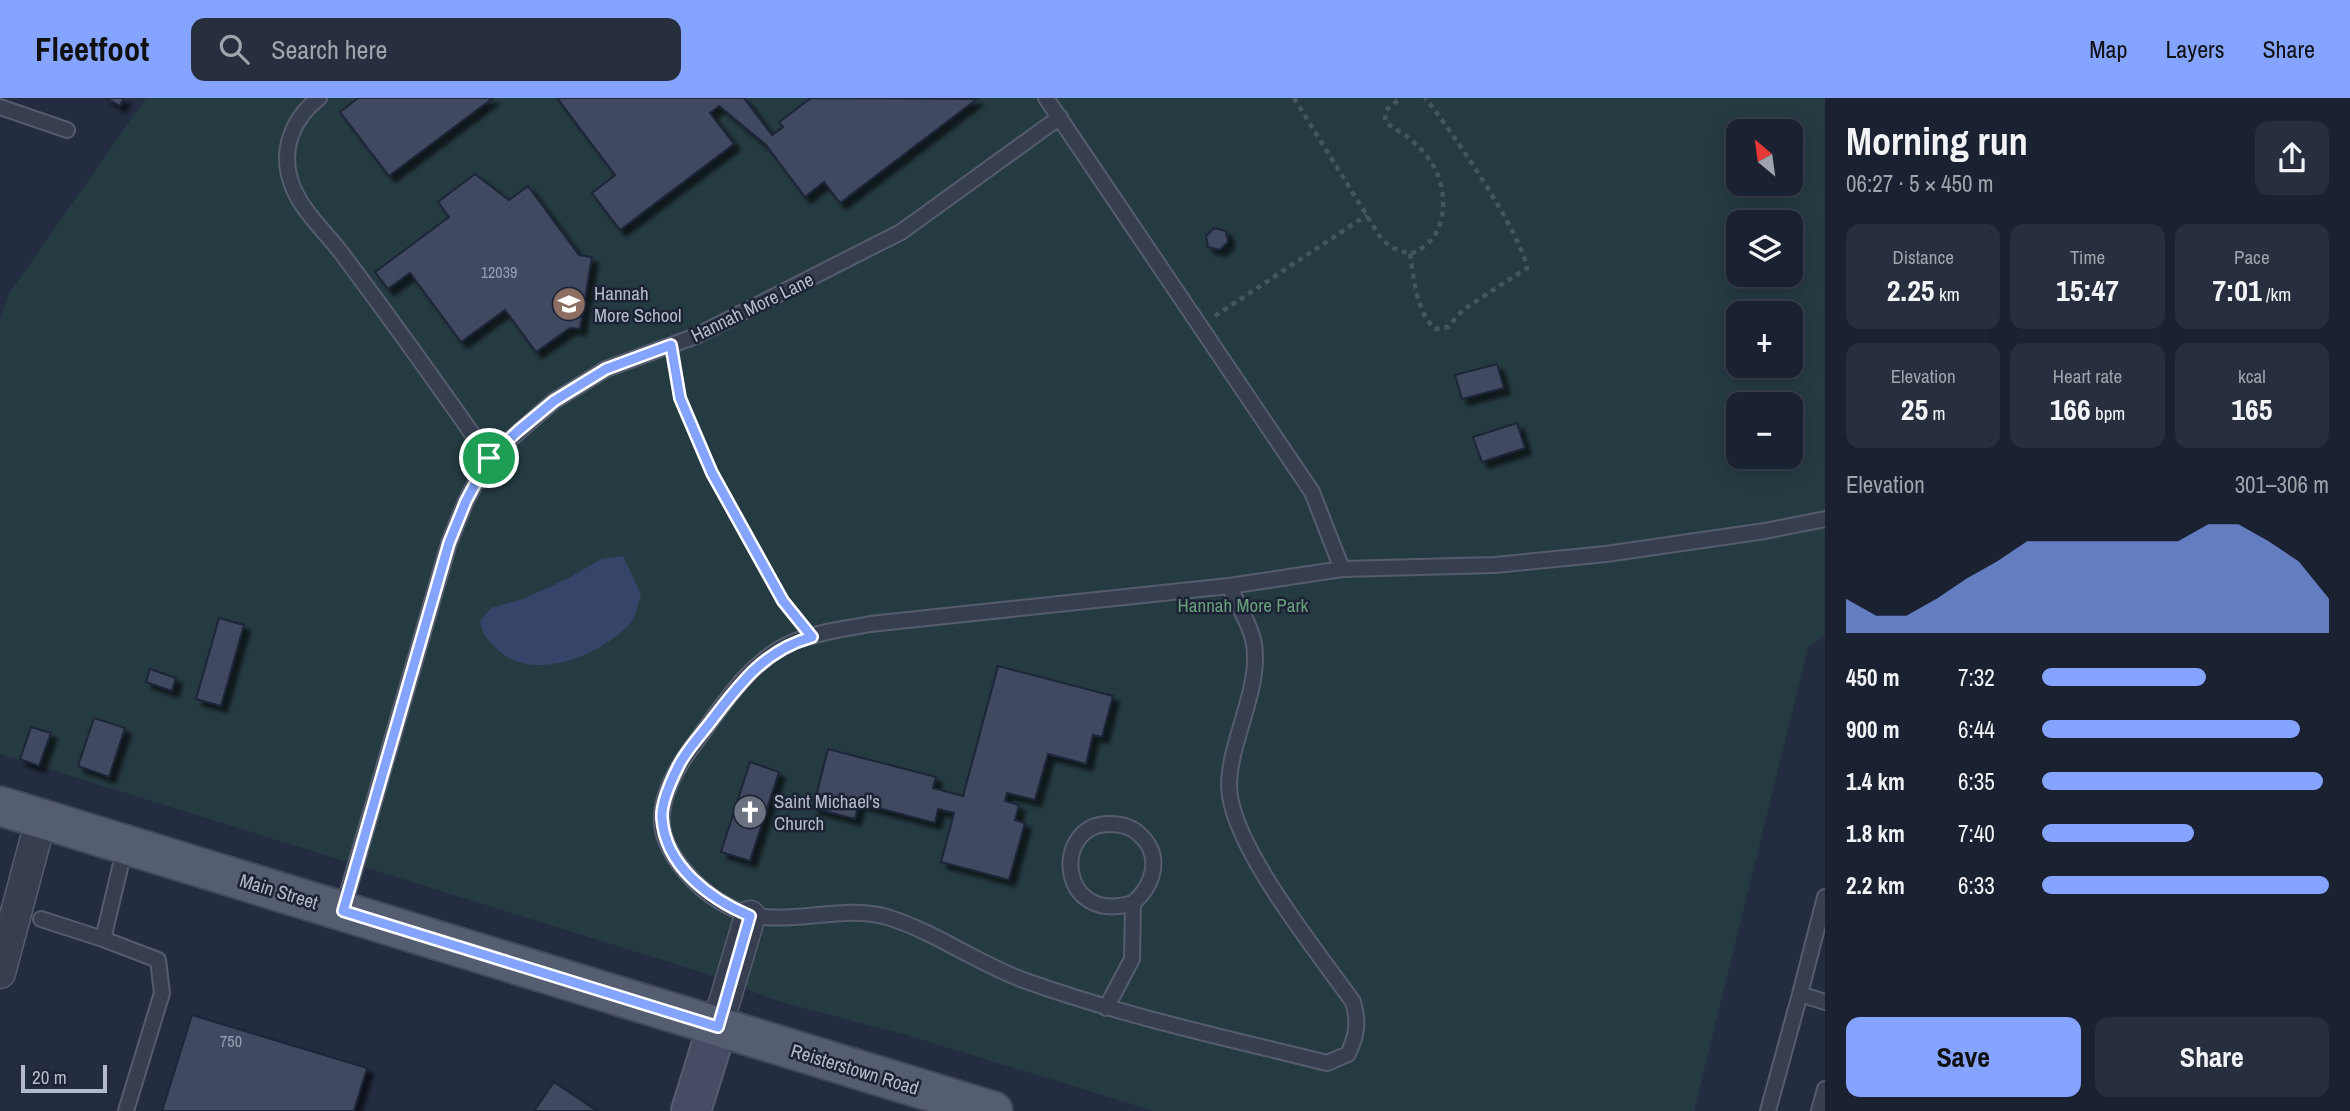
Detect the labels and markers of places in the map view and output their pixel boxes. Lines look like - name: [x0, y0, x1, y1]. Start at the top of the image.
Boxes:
- place label: Hannah More School: [594, 280, 681, 328]
- school or university icon: Hannah More School: [550, 285, 588, 323]
- pin: [459, 428, 519, 488]
- place label: Saint Michael's Church: [774, 788, 880, 836]
- church icon: Saint Michael's Church: [731, 793, 769, 831]

